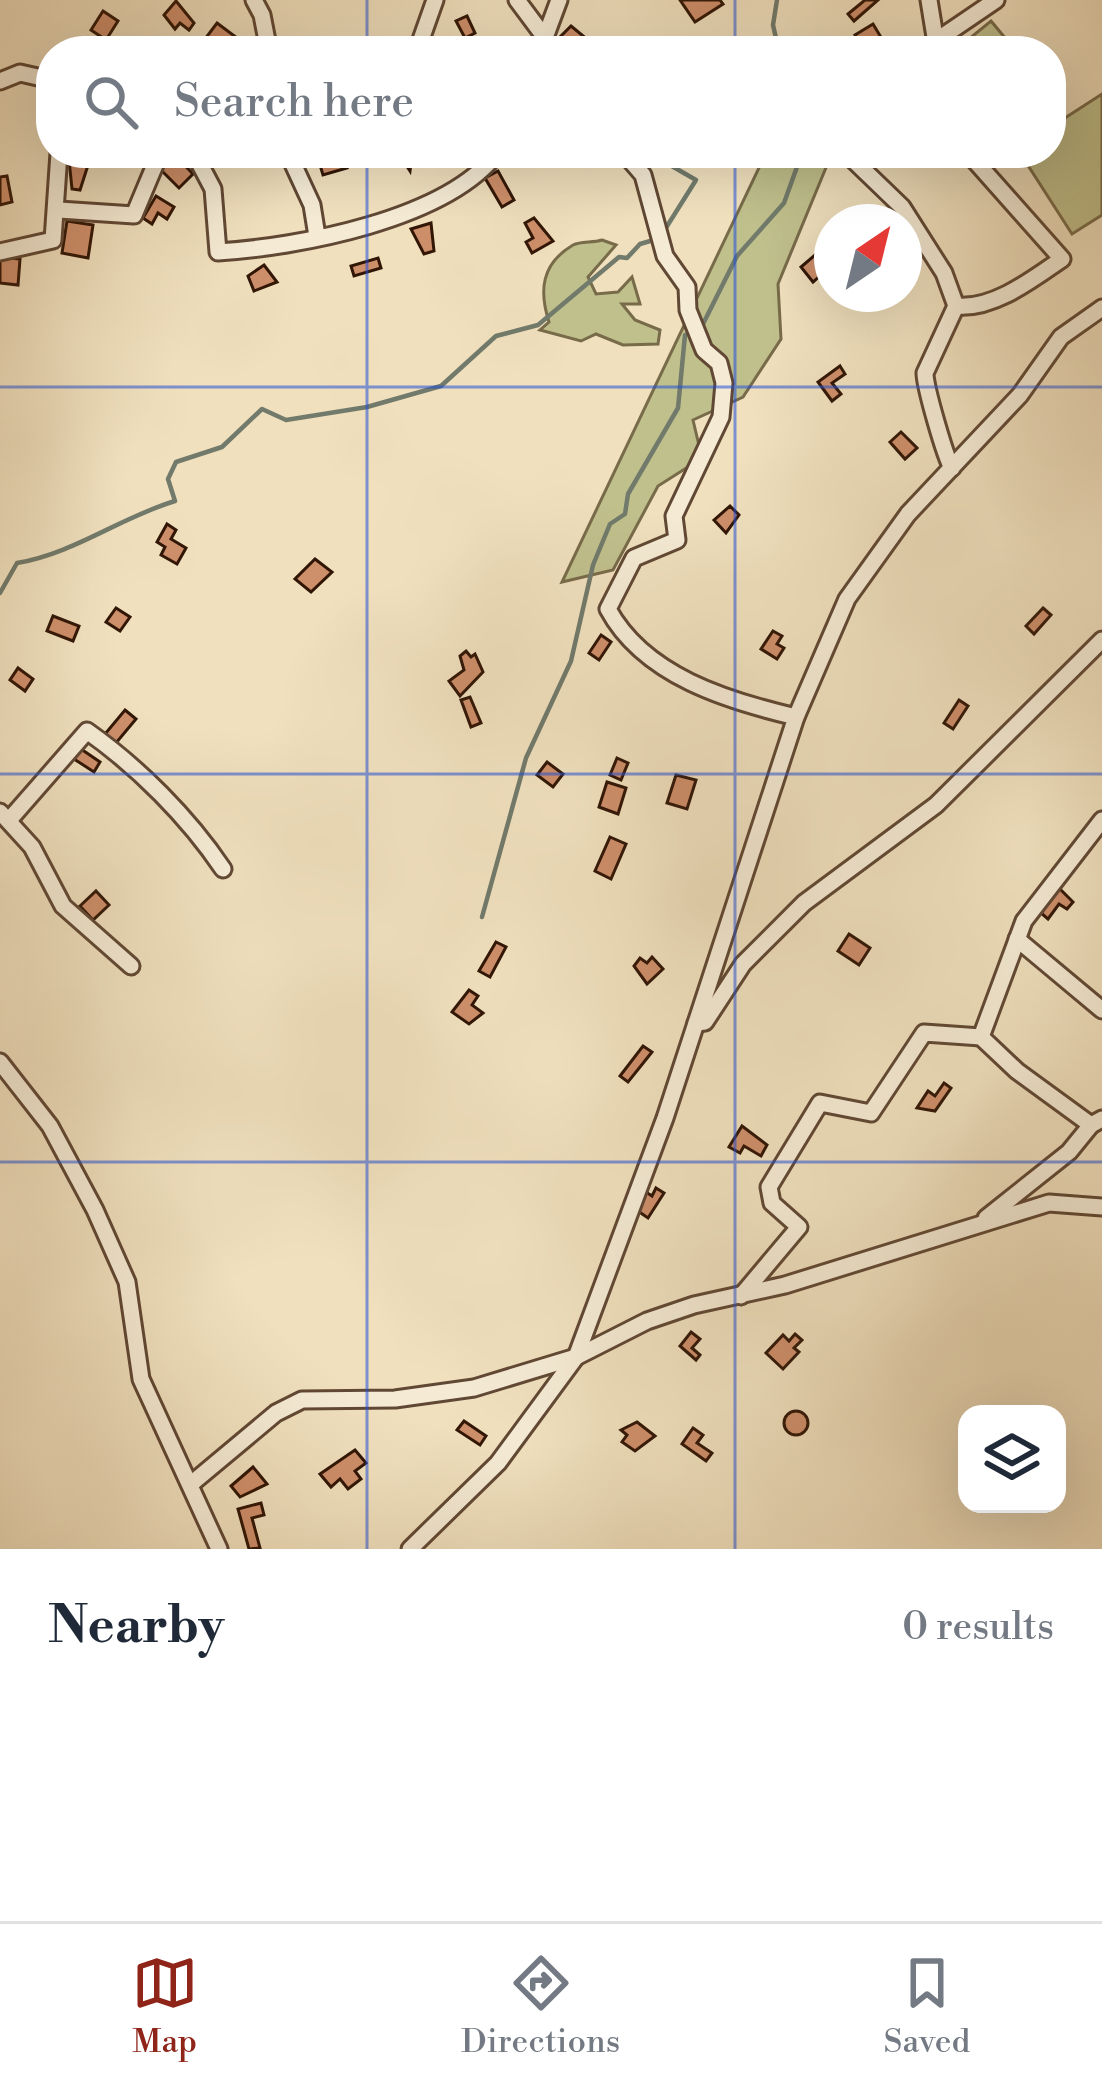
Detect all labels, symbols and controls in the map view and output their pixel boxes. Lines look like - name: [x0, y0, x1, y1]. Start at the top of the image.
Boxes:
- search box: [36, 36, 1066, 168]
- icon: search: [78, 69, 144, 135]
- text: Search here: [174, 74, 414, 131]
- north arrow: [814, 204, 922, 312]
- map controls: [958, 1405, 1066, 1513]
- button: layers: [958, 1405, 1066, 1513]
- text: Nearby: [48, 1595, 224, 1659]
- text: 0 results: [902, 1603, 1054, 1652]
- tab: Map: [132, 1950, 198, 2063]
- tab: Directions: [461, 1950, 620, 2063]
- tab: Saved: [884, 1950, 970, 2063]

